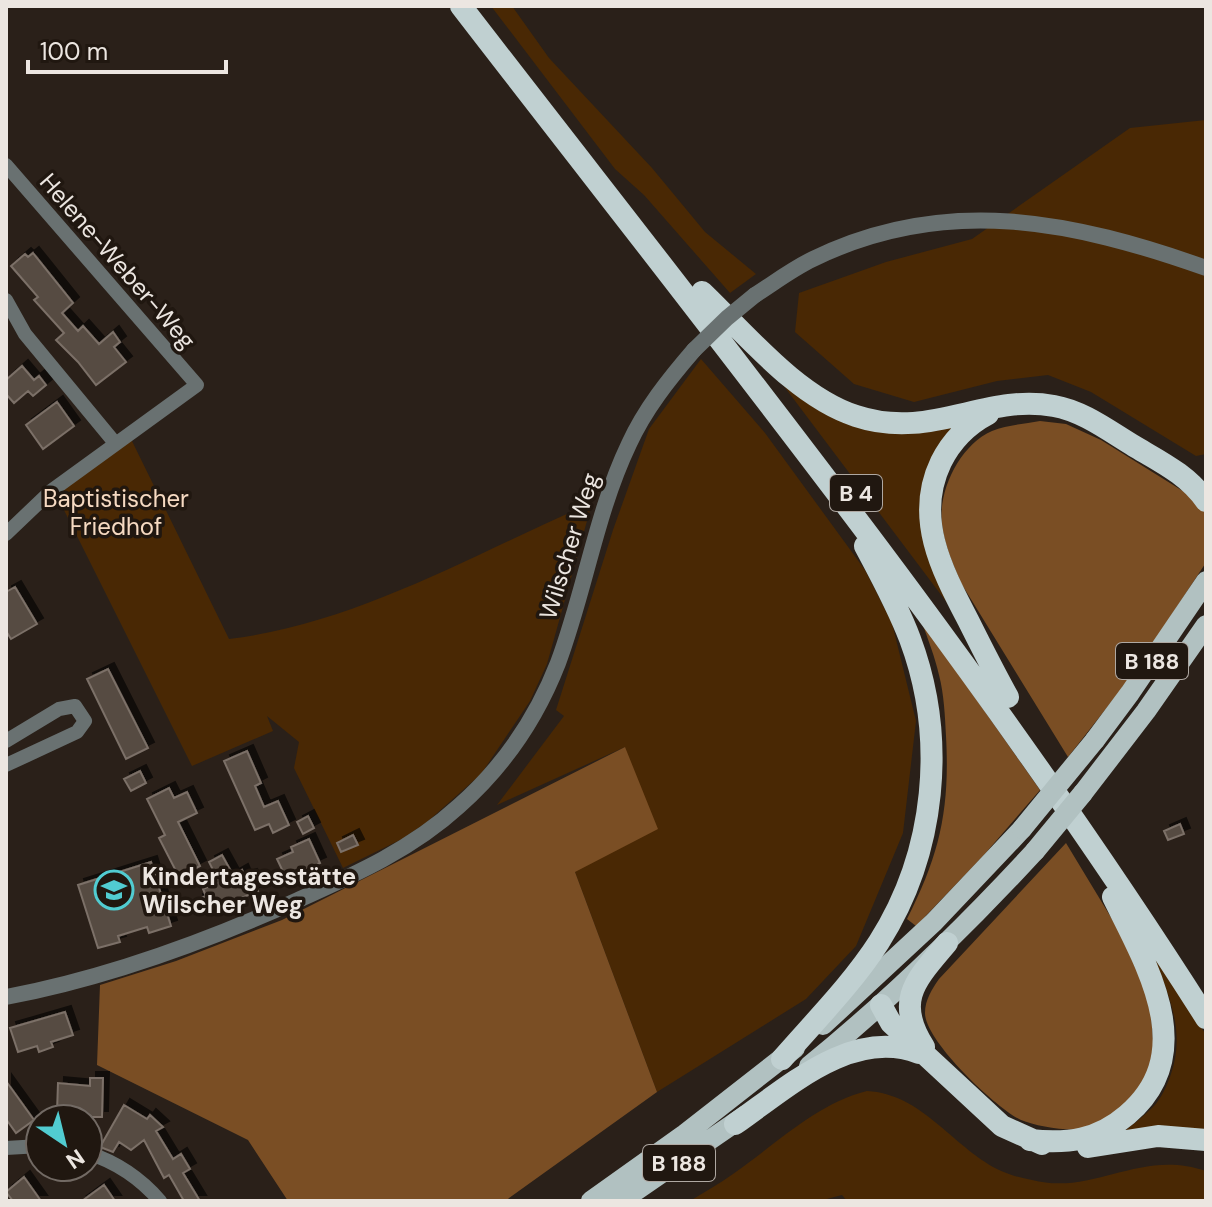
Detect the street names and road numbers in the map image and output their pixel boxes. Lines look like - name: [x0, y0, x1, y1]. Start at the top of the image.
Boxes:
- street label: Helene-Weber-Weg: [33, 167, 203, 355]
- street label: Wilscher Weg: [532, 469, 606, 623]
- road number: B 4: [830, 475, 882, 511]
- road number: B 188: [1116, 643, 1188, 679]
- road number: B 188: [643, 1145, 715, 1181]

